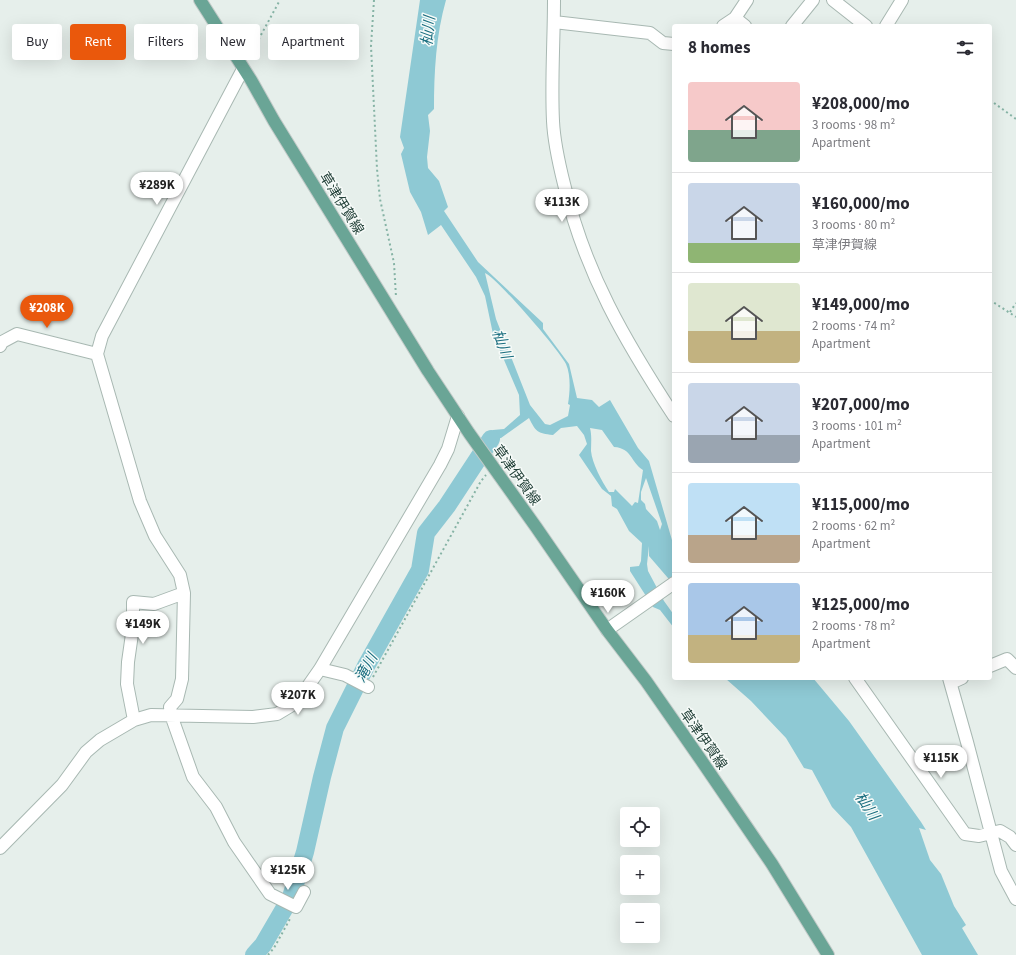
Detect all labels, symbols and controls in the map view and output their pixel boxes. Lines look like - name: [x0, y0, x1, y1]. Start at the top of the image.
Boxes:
- water label: 杣川: [416, 13, 441, 47]
- chip: Buy: [12, 24, 62, 60]
- chip: Rent: [70, 24, 126, 60]
- chip: Filters: [134, 24, 198, 60]
- chip: New: [206, 24, 260, 60]
- chip: Apartment: [268, 24, 359, 60]
- text: 8 homes: [688, 36, 750, 60]
- icon: filters: [954, 37, 976, 59]
- text: ¥208,000/mo: [812, 92, 910, 116]
- icon: home: [720, 98, 768, 146]
- text: 3 rooms · 98 m²: [812, 116, 895, 134]
- text: Apartment: [812, 134, 870, 152]
- street label: 草津伊賀線: [314, 169, 368, 239]
- pin: ¥289K: [129, 172, 185, 206]
- text: ¥289K: [139, 176, 175, 194]
- pin: ¥113K: [534, 189, 590, 223]
- text: ¥160,000/mo: [812, 192, 910, 216]
- text: ¥113K: [544, 193, 580, 211]
- icon: home: [720, 199, 768, 247]
- text: 3 rooms · 80 m²: [812, 216, 895, 234]
- text: 草津伊賀線: [812, 236, 877, 254]
- text: ¥149,000/mo: [812, 293, 910, 317]
- pin: ¥208K: [19, 295, 75, 329]
- text: ¥208K: [29, 299, 65, 317]
- icon: home: [720, 299, 768, 347]
- text: 2 rooms · 74 m²: [812, 317, 895, 335]
- water label: 杣川: [486, 326, 517, 364]
- text: Apartment: [812, 335, 870, 353]
- text: ¥207,000/mo: [812, 393, 910, 417]
- icon: home: [720, 399, 768, 447]
- text: 3 rooms · 101 m²: [812, 417, 902, 435]
- text: Apartment: [812, 435, 870, 453]
- street label: 草津伊賀線: [488, 441, 545, 510]
- text: ¥115,000/mo: [812, 493, 910, 517]
- icon: home: [720, 499, 768, 547]
- text: 2 rooms · 62 m²: [812, 517, 895, 535]
- text: Apartment: [812, 535, 870, 553]
- pin: ¥160K: [580, 580, 636, 614]
- text: ¥160K: [590, 584, 626, 602]
- text: ¥125,000/mo: [812, 593, 910, 617]
- icon: home: [720, 599, 768, 647]
- pin: ¥149K: [115, 611, 171, 645]
- text: ¥149K: [125, 615, 161, 633]
- text: 2 rooms · 78 m²: [812, 617, 895, 635]
- text: Apartment: [812, 635, 870, 653]
- water label: 滝川: [350, 648, 384, 686]
- pin: ¥207K: [270, 682, 326, 716]
- text: ¥207K: [280, 686, 316, 704]
- street label: 草津伊賀線: [675, 705, 731, 774]
- pin: ¥115K: [913, 745, 969, 779]
- text: ¥115K: [923, 749, 959, 767]
- water label: 杣川: [849, 788, 885, 826]
- map controls: [620, 807, 660, 943]
- button: locate: [620, 807, 660, 847]
- button: +: [620, 855, 660, 895]
- pin: ¥125K: [260, 857, 316, 891]
- text: ¥125K: [270, 861, 306, 879]
- button: −: [620, 903, 660, 943]

